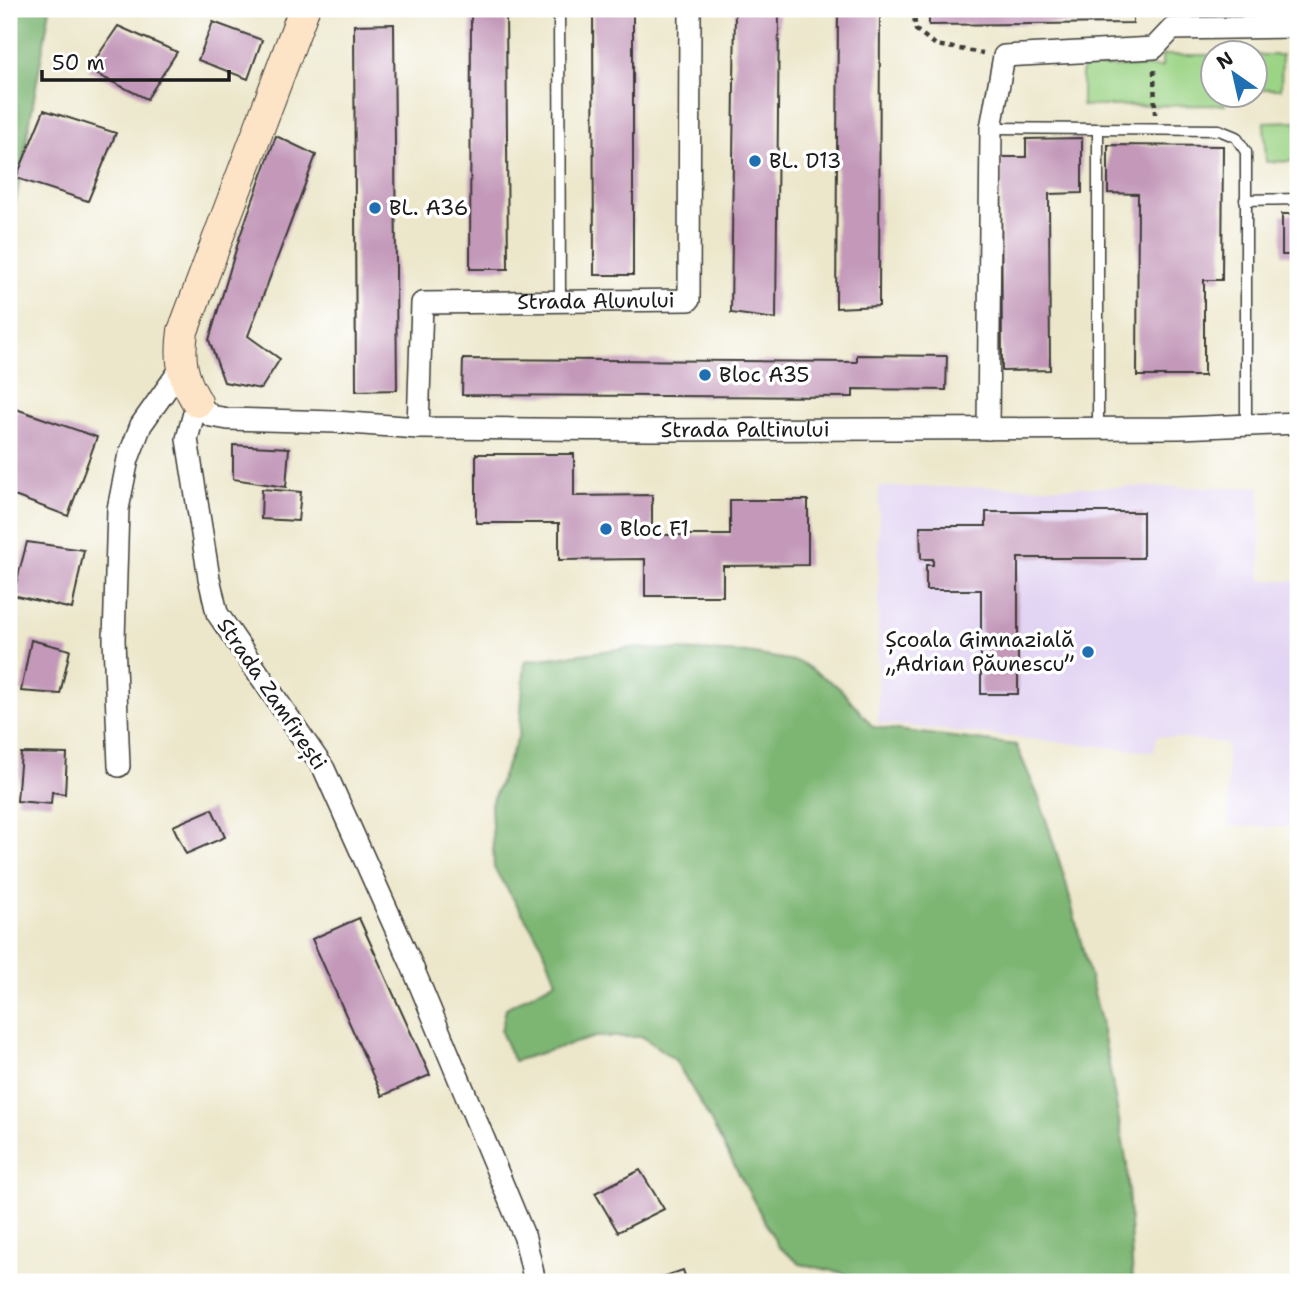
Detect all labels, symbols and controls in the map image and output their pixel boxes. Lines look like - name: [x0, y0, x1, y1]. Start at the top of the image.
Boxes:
- scale bar: [42, 38, 229, 82]
- north arrow: [1198, 38, 1268, 108]
- text: N: [1212, 46, 1238, 75]
- text: 50 m: [52, 49, 105, 77]
- place label: BL. D13: [769, 147, 841, 175]
- marker: BL. D13: [747, 153, 763, 169]
- place label: BL. A36: [389, 194, 469, 222]
- marker: BL. A36: [367, 200, 383, 216]
- street label: Strada Alunului: [517, 286, 675, 316]
- place label: Bloc A35: [719, 361, 809, 389]
- marker: Bloc A35: [697, 367, 713, 383]
- street label: Strada Paltinului: [661, 415, 830, 444]
- place label: Bloc F1: [620, 515, 689, 543]
- marker: Bloc F1: [598, 521, 614, 537]
- street label: Strada Zamfirești: [210, 613, 333, 776]
- place label: Școala Gimnazială „Adrian Păunescu”: [885, 626, 1074, 678]
- marker: Școala Gimnazială „Adrian Păunescu”: [1080, 644, 1096, 660]

